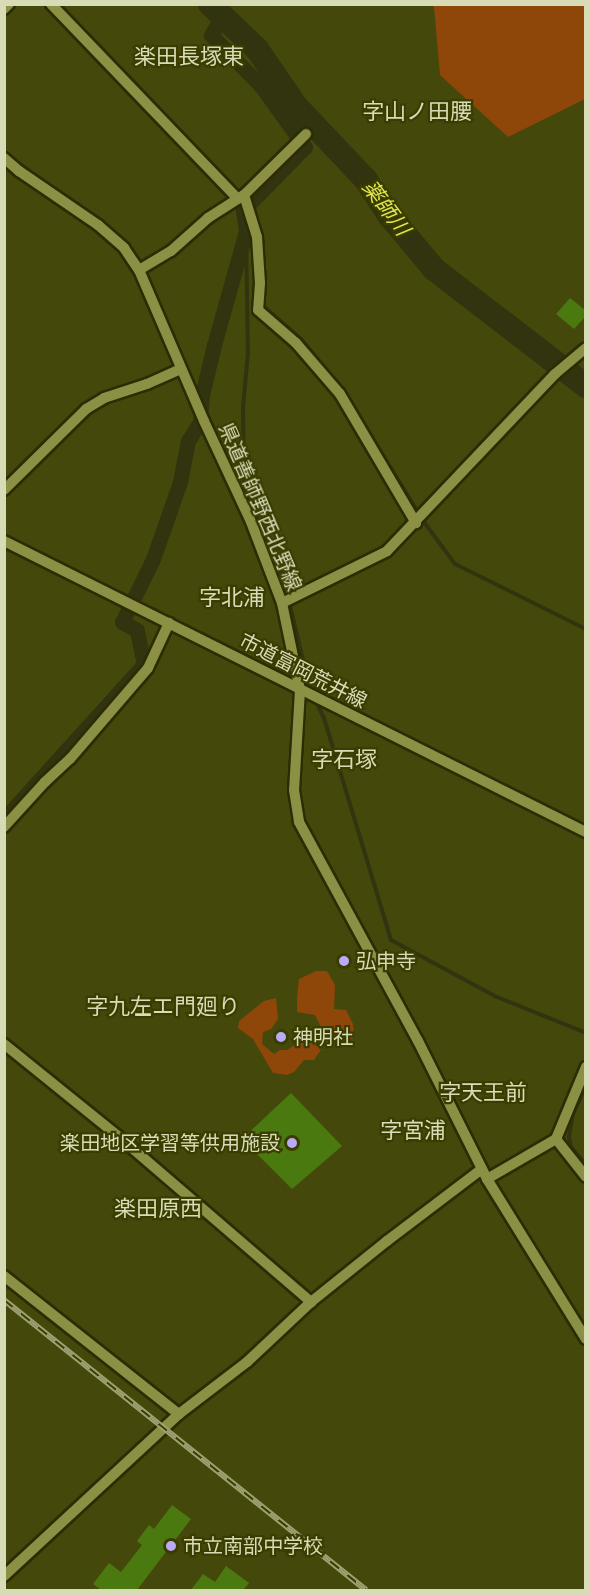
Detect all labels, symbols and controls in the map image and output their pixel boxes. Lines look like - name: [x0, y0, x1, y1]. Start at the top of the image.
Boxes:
- district label: 楽田長塚東: [134, 44, 244, 70]
- district label: 字山ノ田腰: [362, 99, 472, 125]
- water label: 薬師川: [357, 175, 415, 241]
- street label: 県道善師野西北野線: [214, 419, 306, 595]
- district label: 字北浦: [199, 585, 265, 611]
- street label: 市道富岡荒井線: [235, 629, 371, 713]
- district label: 字石塚: [311, 747, 377, 773]
- place label: 弘申寺: [356, 949, 416, 973]
- marker: 弘申寺: [337, 954, 351, 968]
- district label: 字九左エ門廻り: [86, 994, 240, 1020]
- place label: 神明社: [293, 1025, 353, 1049]
- marker: 神明社: [274, 1030, 288, 1044]
- district label: 字天王前: [439, 1080, 527, 1106]
- district label: 字宮浦: [380, 1118, 446, 1144]
- place label: 楽田地区学習等供用施設: [60, 1131, 280, 1155]
- marker: 楽田地区学習等供用施設: [285, 1136, 299, 1150]
- district label: 楽田原西: [114, 1196, 202, 1222]
- place label: 市立南部中学校: [183, 1534, 323, 1558]
- marker: 市立南部中学校: [164, 1539, 178, 1553]

